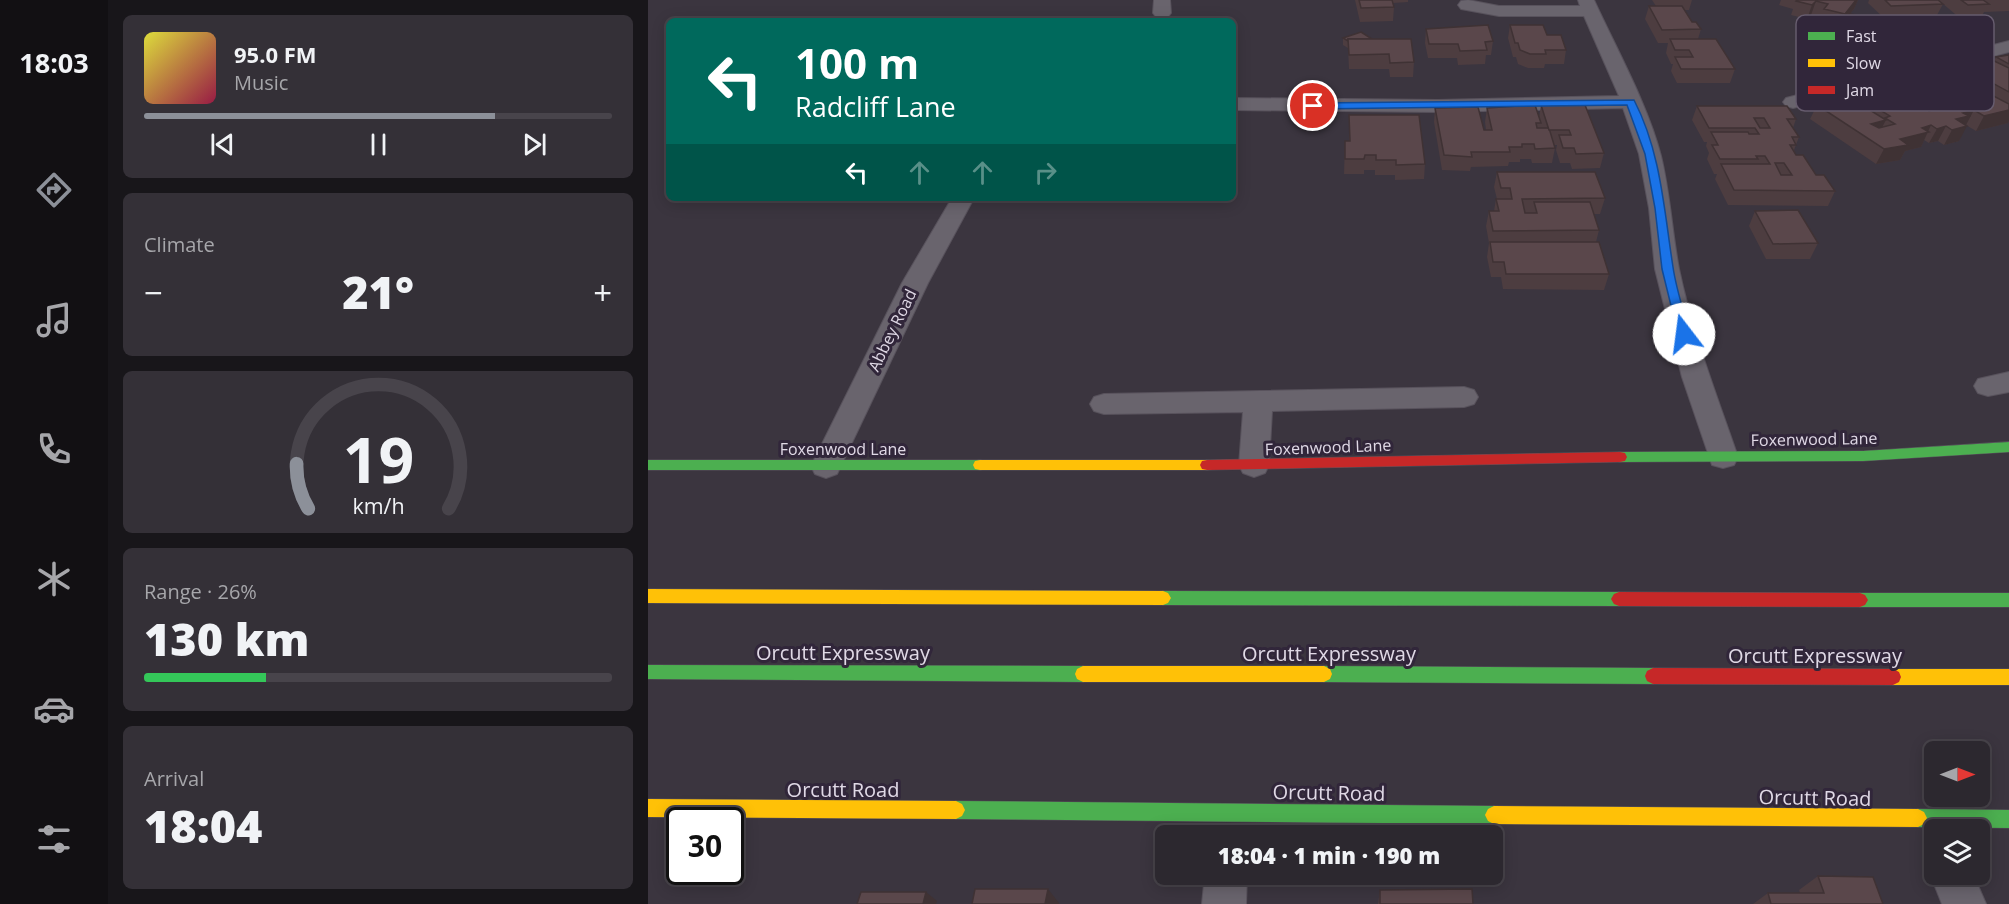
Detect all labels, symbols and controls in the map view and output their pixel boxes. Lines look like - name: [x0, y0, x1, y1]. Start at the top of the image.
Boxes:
- legend: [1796, 15, 1994, 111]
- text: Fast: [1846, 25, 1877, 47]
- text: 100 m: [795, 34, 919, 91]
- text: 95.0 FM: [234, 39, 317, 69]
- icon: left: [696, 42, 774, 120]
- text: 18:03: [19, 44, 89, 81]
- text: Slow: [1846, 52, 1881, 74]
- text: Music: [234, 69, 288, 96]
- text: Jam: [1844, 79, 1874, 101]
- pin: [1287, 80, 1338, 131]
- text: Radcliff Lane: [795, 88, 956, 125]
- icon: arrive: [1296, 89, 1329, 122]
- icon: previous: [206, 128, 239, 161]
- icon: pause: [362, 128, 395, 161]
- icon: next: [518, 128, 551, 161]
- icon: left: [840, 156, 873, 189]
- icon: ahead: [903, 156, 936, 189]
- icon: ahead: [966, 156, 999, 189]
- icon: right: [1029, 156, 1062, 189]
- icon: directions: [33, 169, 75, 211]
- text: Climate: [144, 231, 215, 258]
- text: 21°: [342, 261, 414, 322]
- text: −: [144, 270, 163, 315]
- text: +: [593, 270, 612, 315]
- street label: Abbey Road: [863, 285, 921, 375]
- icon: music: [33, 299, 75, 341]
- position arrow: [1652, 302, 1716, 366]
- text: 19: [342, 416, 414, 501]
- street label: Foxenwood Lane: [1750, 427, 1878, 451]
- icon: phone: [33, 428, 75, 470]
- street label: Foxenwood Lane: [1264, 434, 1392, 460]
- street label: Foxenwood Lane: [780, 438, 906, 460]
- text: km/h: [352, 491, 404, 520]
- icon: climate: [33, 558, 75, 600]
- text: Range · 26%: [144, 578, 257, 605]
- text: 130 km: [144, 608, 309, 669]
- street label: Orcutt Expressway: [756, 639, 931, 666]
- street label: Orcutt Expressway: [1242, 640, 1417, 667]
- street label: Orcutt Expressway: [1728, 642, 1903, 669]
- icon: car: [33, 688, 75, 730]
- north arrow: [1924, 741, 1990, 807]
- map controls: [1924, 741, 1990, 885]
- text: Arrival: [144, 765, 204, 792]
- street label: Orcutt Road: [787, 776, 899, 803]
- street label: Orcutt Road: [1272, 778, 1386, 807]
- street label: Orcutt Road: [1758, 783, 1872, 812]
- text: 18:04: [144, 795, 262, 856]
- speed limit sign: 30: [666, 807, 744, 885]
- icon: filters: [33, 818, 75, 860]
- button: layers: [1924, 819, 1990, 885]
- text: 18:04 · 1 min · 190 m: [1218, 840, 1440, 870]

